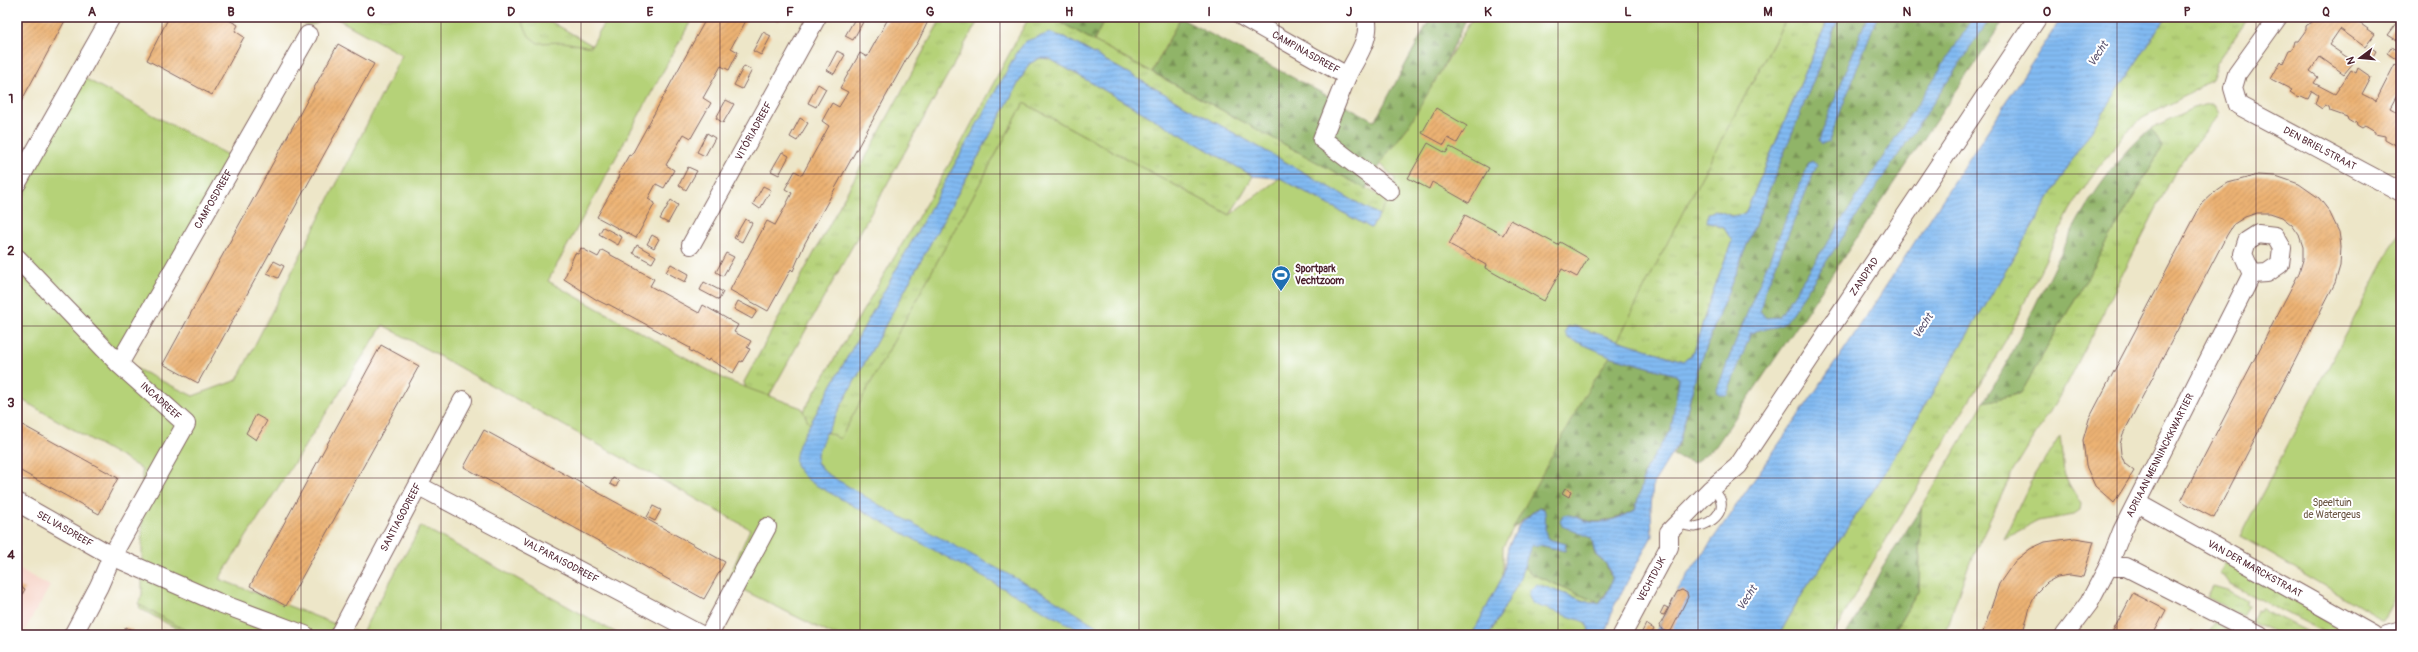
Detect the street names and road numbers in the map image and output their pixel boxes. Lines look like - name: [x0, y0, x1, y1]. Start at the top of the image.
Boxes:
- street label: CAMPINASDREEF: [1270, 29, 1342, 76]
- street label: VITÓRIADREEF: [733, 100, 775, 162]
- street label: DEN BRIELSTRAAT: [2281, 124, 2358, 173]
- street label: CAMPOSDREEF: [192, 168, 235, 231]
- street label: ZANDPAD: [1847, 255, 1882, 298]
- street label: INCADREEF: [138, 380, 184, 423]
- street label: ADRIAAN MENNINCKKWARTIER: [2124, 391, 2197, 519]
- street label: SANTIAGODREEF: [378, 481, 424, 554]
- street label: SELVASDREEF: [35, 508, 95, 550]
- street label: VALPARAISODREEF: [520, 536, 600, 586]
- street label: VAN DER MARCKSTRAAT: [2205, 538, 2305, 600]
- street label: VECHTDIJK: [1635, 555, 1669, 604]

